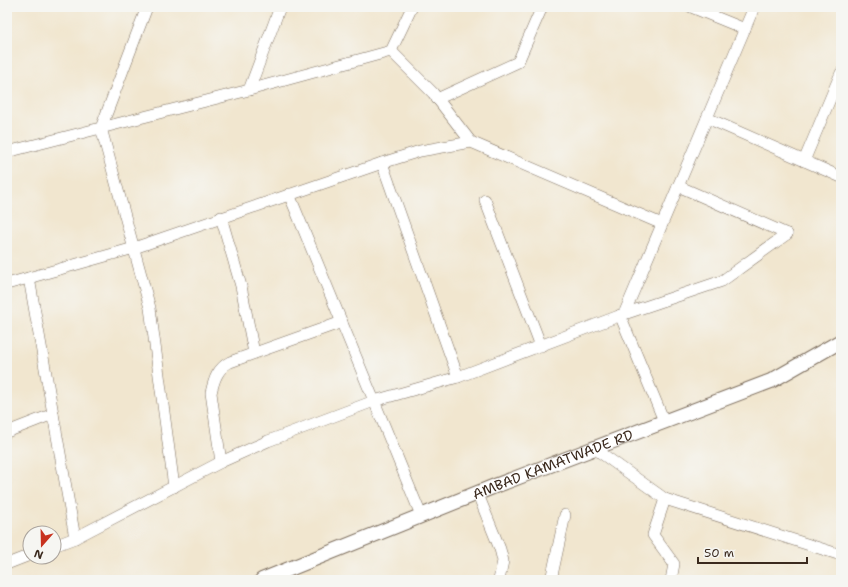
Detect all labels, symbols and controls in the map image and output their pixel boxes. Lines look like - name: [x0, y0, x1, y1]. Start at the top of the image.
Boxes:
- street label: AMBAD KAMATWADE RD: [470, 425, 636, 503]
- north arrow: [22, 525, 62, 565]
- scale bar: [698, 539, 807, 565]
- text: N: [32, 545, 45, 562]
- text: 50 m: [704, 545, 734, 561]

